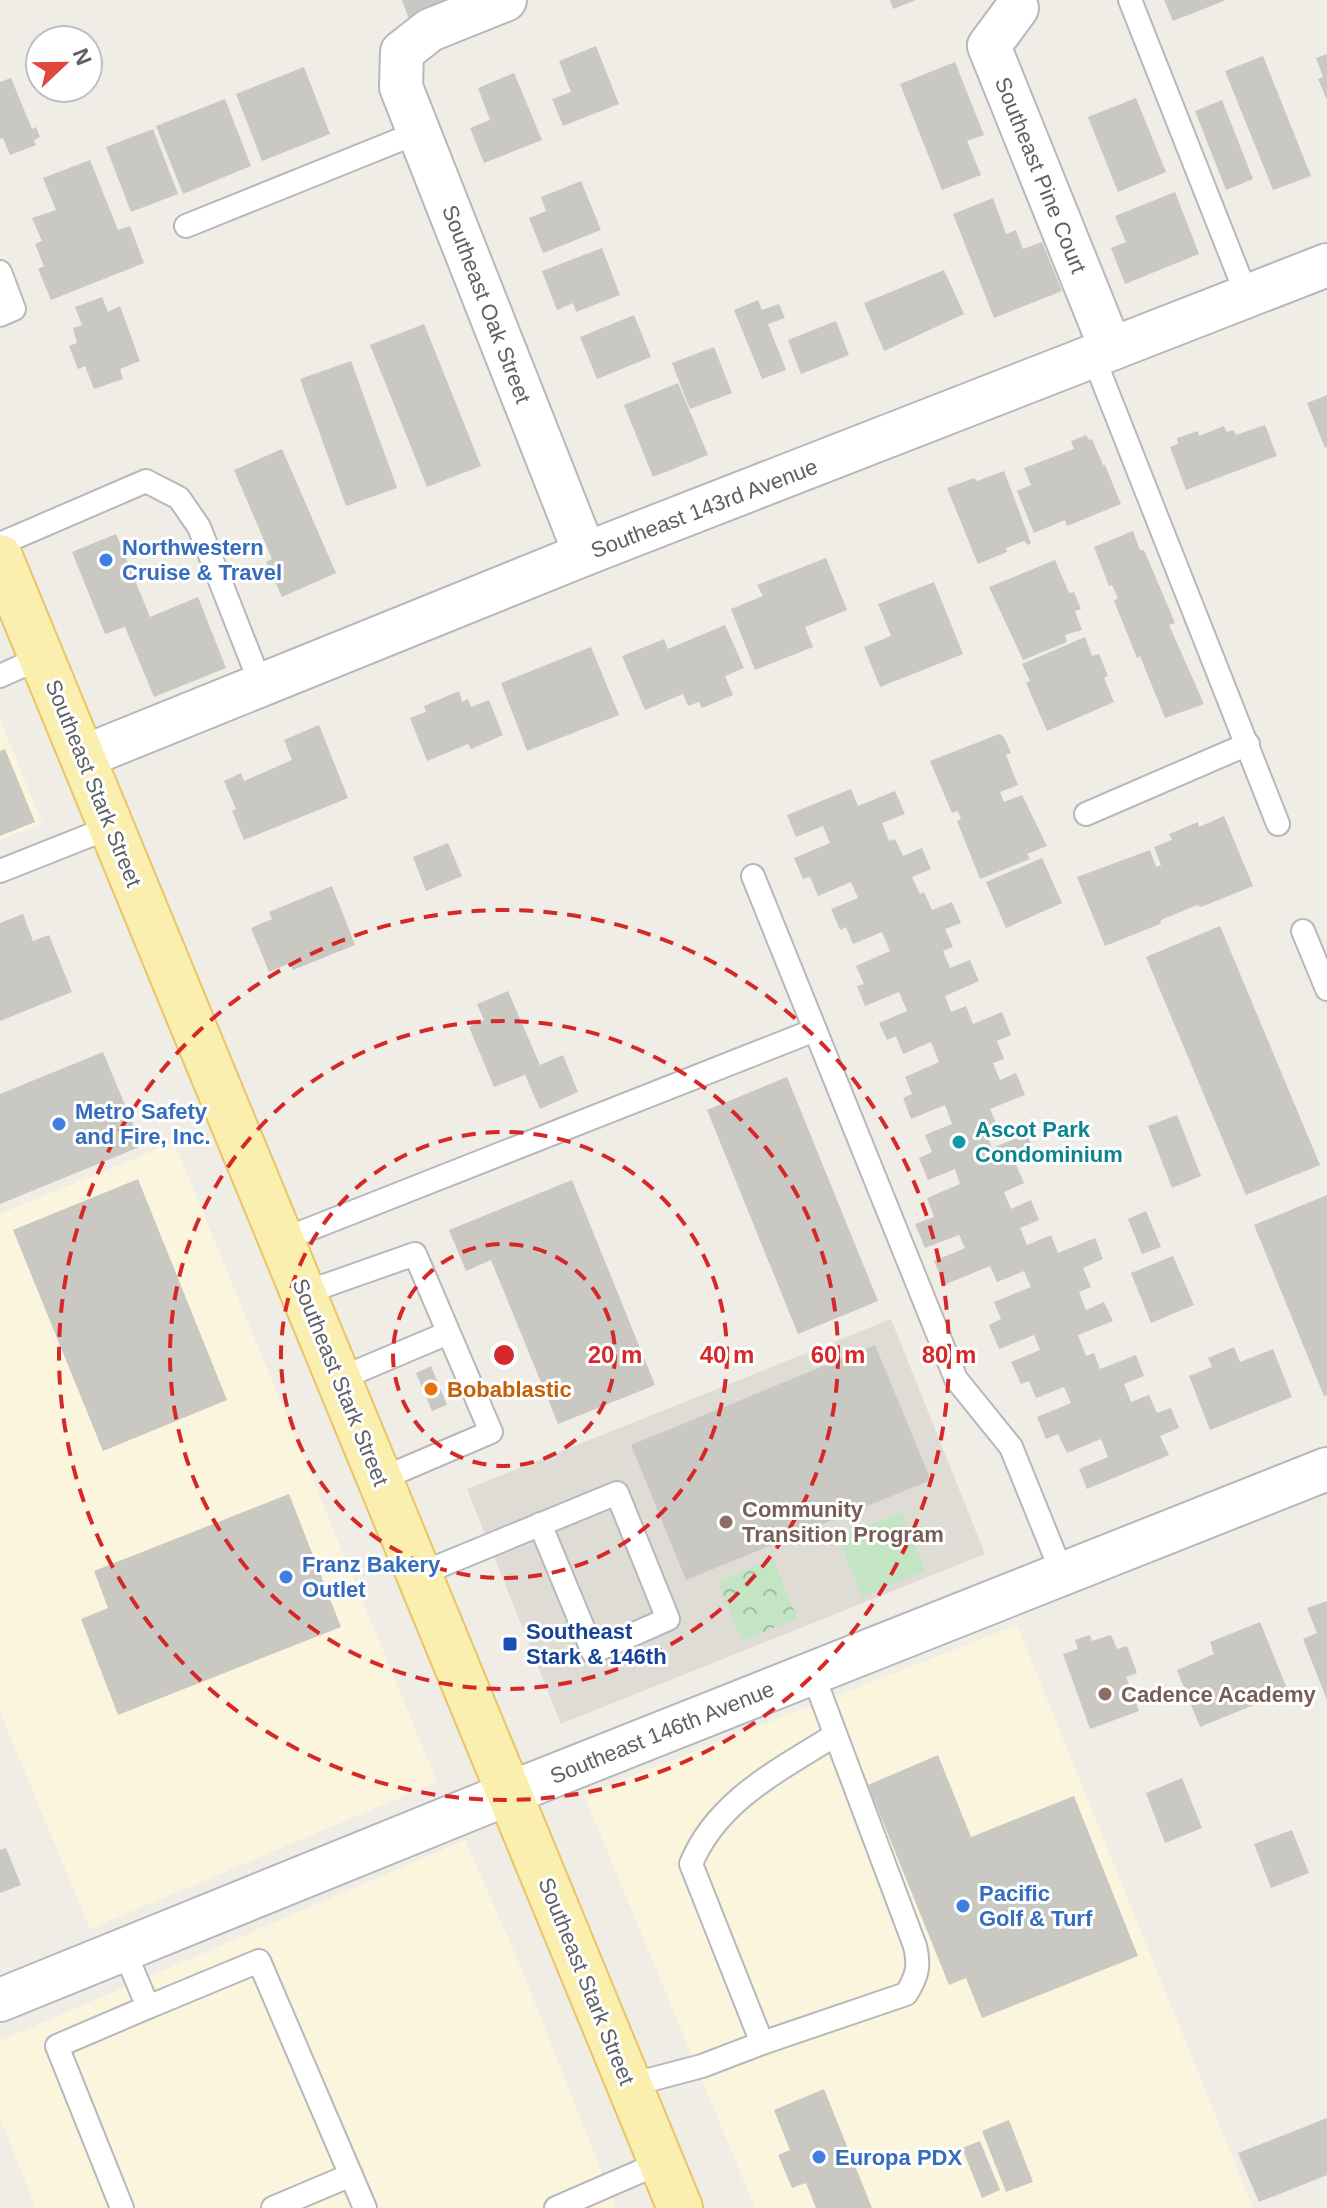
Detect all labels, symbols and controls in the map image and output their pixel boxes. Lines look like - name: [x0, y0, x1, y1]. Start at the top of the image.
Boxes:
- north arrow: [24, 24, 104, 104]
- text: N: [68, 45, 97, 69]
- street label: Southeast Pine Court: [990, 74, 1091, 277]
- street label: Southeast Oak Street: [437, 202, 536, 407]
- street label: Southeast 143rd Avenue: [587, 454, 821, 563]
- place label: Northwestern Cruise & Travel: [122, 535, 282, 585]
- marker: Northwestern Cruise & Travel: [97, 551, 115, 569]
- street label: Southeast Stark Street: [40, 676, 147, 890]
- place label: Metro Safety and Fire, Inc.: [75, 1099, 211, 1149]
- marker: Metro Safety and Fire, Inc.: [50, 1115, 68, 1133]
- place label: Ascot Park Condominium: [975, 1117, 1123, 1167]
- marker: Ascot Park Condominium: [950, 1133, 968, 1151]
- street label: Southeast Stark Street: [287, 1275, 394, 1489]
- centre of rings: [490, 1341, 518, 1369]
- text: 20 m: [588, 1341, 642, 1368]
- text: 40 m: [700, 1341, 754, 1368]
- text: 60 m: [811, 1341, 865, 1368]
- text: 80 m: [922, 1341, 976, 1368]
- place label: Bobablastic: [447, 1377, 572, 1402]
- marker: Bobablastic: [422, 1380, 440, 1398]
- place label: Community Transition Program: [742, 1497, 944, 1547]
- marker: Community Transition Program: [717, 1513, 735, 1531]
- place label: Franz Bakery Outlet: [302, 1552, 441, 1602]
- marker: Franz Bakery Outlet: [277, 1568, 295, 1586]
- place label: Southeast Stark & 146th: [526, 1619, 667, 1669]
- marker: Southeast Stark & 146th: [501, 1635, 519, 1653]
- street label: Southeast 146th Avenue: [547, 1676, 778, 1789]
- place label: Cadence Academy: [1121, 1682, 1317, 1707]
- marker: Cadence Academy: [1096, 1685, 1114, 1703]
- street label: Southeast Stark Street: [533, 1874, 640, 2088]
- place label: Pacific Golf & Turf: [979, 1881, 1093, 1931]
- marker: Pacific Golf & Turf: [954, 1897, 972, 1915]
- place label: Europa PDX: [835, 2145, 962, 2170]
- marker: Europa PDX: [810, 2148, 828, 2166]

